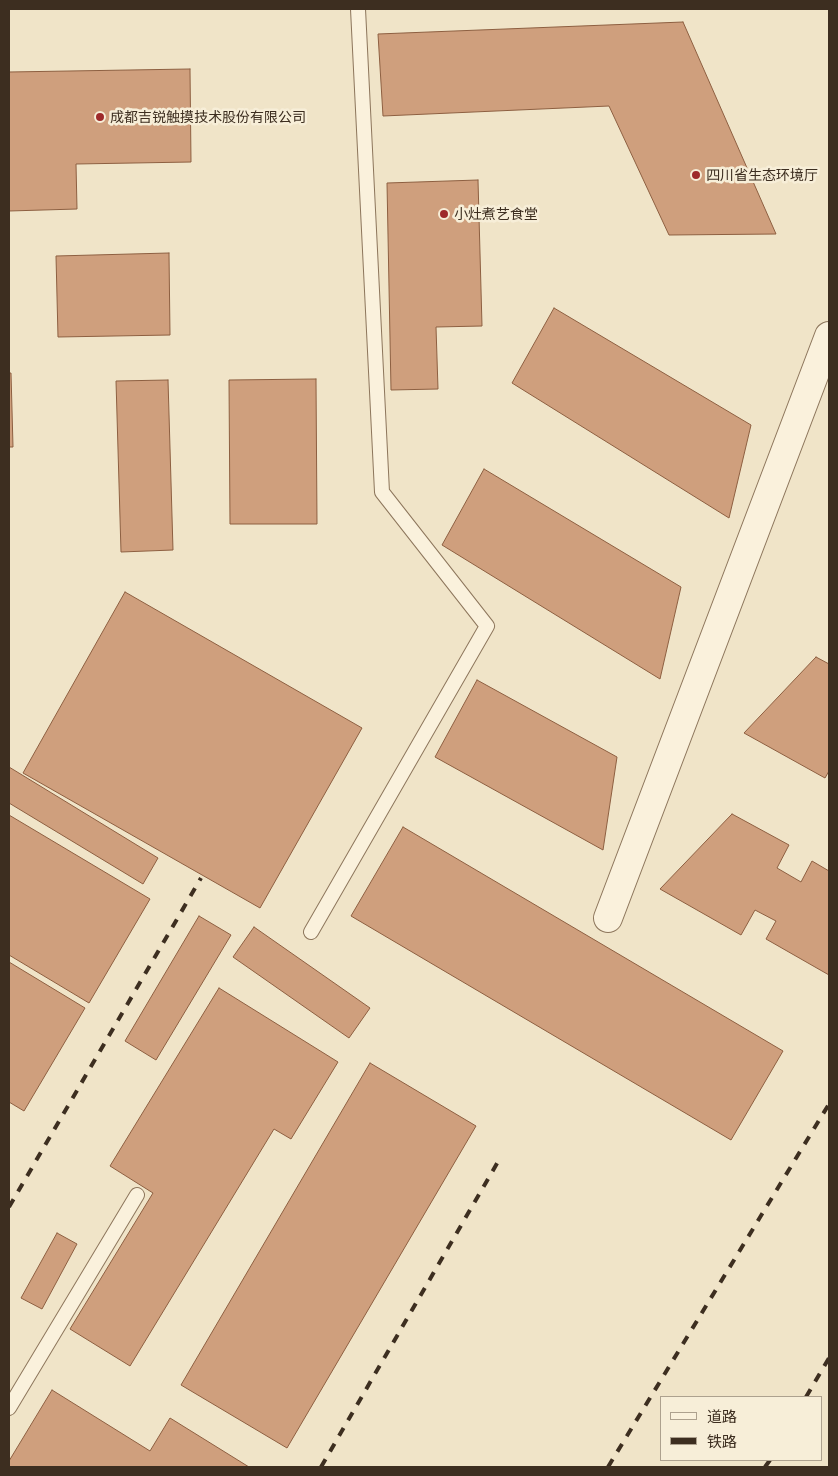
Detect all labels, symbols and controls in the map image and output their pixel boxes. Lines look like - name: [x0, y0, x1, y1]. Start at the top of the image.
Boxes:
- place label: 成都吉锐触摸技术股份有限公司: [110, 109, 306, 125]
- marker: 成都吉锐触摸技术股份有限公司: [94, 111, 106, 123]
- place label: 四川省生态环境厅: [706, 167, 818, 183]
- marker: 四川省生态环境厅: [690, 169, 702, 181]
- place label: 小灶煮艺食堂: [454, 206, 538, 222]
- marker: 小灶煮艺食堂: [438, 208, 450, 220]
- legend: [660, 1396, 823, 1461]
- text: 道路: [707, 1405, 737, 1426]
- text: 铁路: [707, 1430, 737, 1451]

